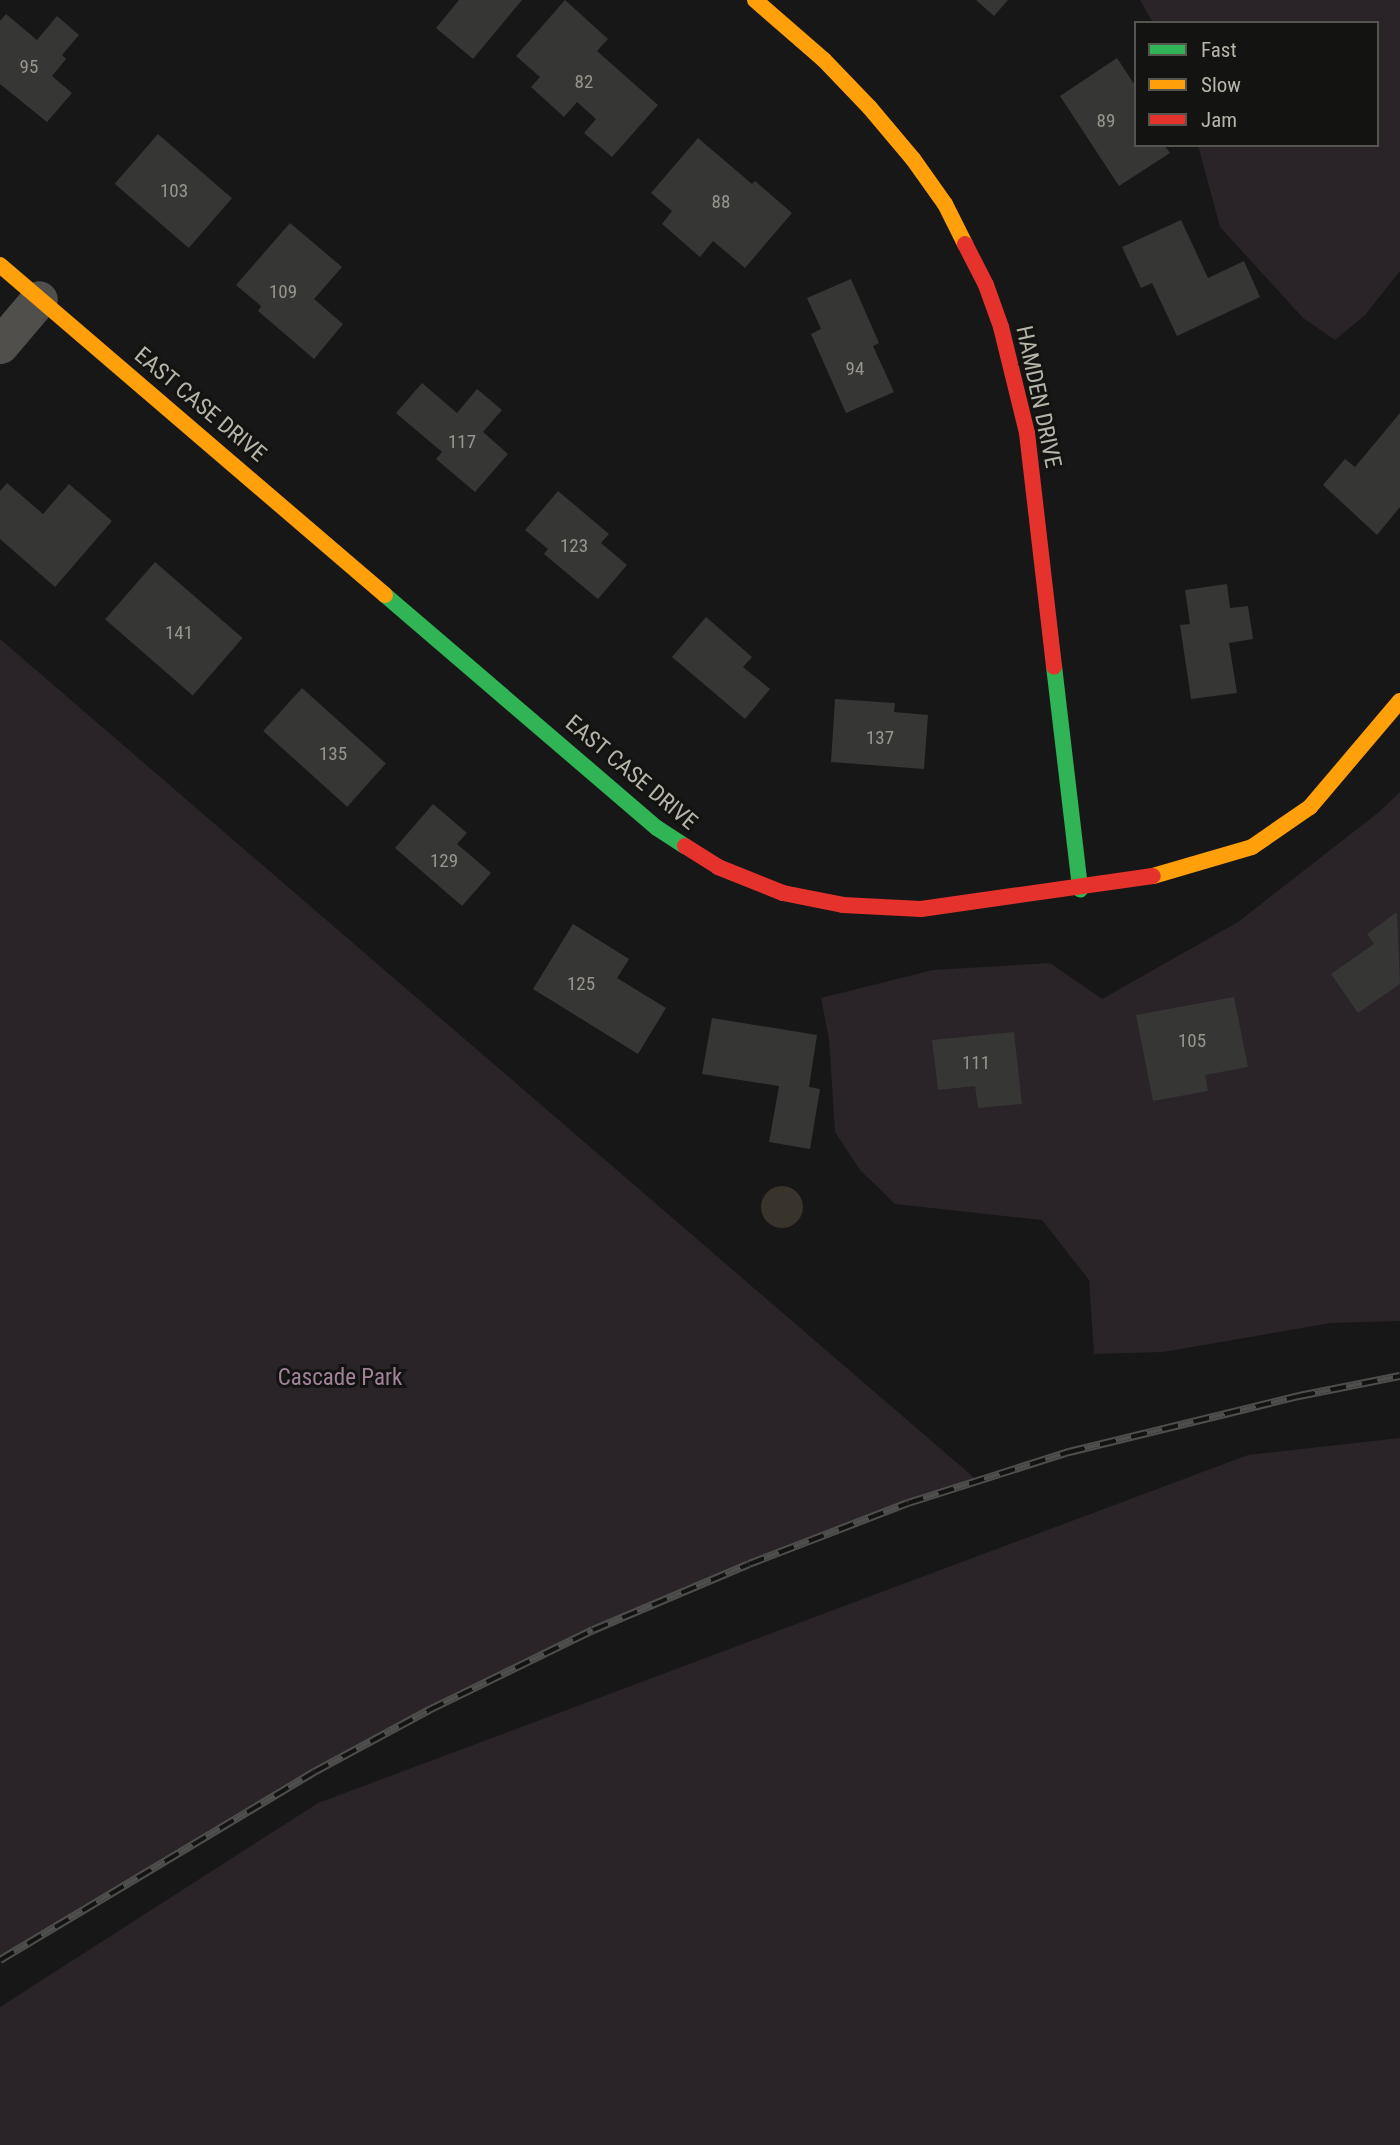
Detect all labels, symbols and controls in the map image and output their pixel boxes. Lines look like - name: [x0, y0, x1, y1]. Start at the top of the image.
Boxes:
- legend: [1134, 21, 1379, 147]
- text: Fast: [1201, 38, 1237, 62]
- house number: 95: [20, 56, 38, 78]
- house number: 82: [575, 71, 593, 93]
- text: Slow: [1201, 73, 1241, 97]
- text: Jam: [1201, 108, 1237, 132]
- house number: 89: [1097, 110, 1115, 132]
- house number: 103: [160, 180, 188, 202]
- house number: 88: [712, 191, 730, 213]
- house number: 109: [269, 281, 297, 303]
- street label: HAMDEN DRIVE: [1009, 323, 1067, 471]
- street label: EAST CASE DRIVE: [128, 342, 272, 468]
- house number: 94: [846, 358, 864, 380]
- house number: 117: [448, 431, 476, 453]
- house number: 123: [560, 535, 588, 557]
- house number: 141: [165, 622, 193, 644]
- street label: EAST CASE DRIVE: [559, 710, 703, 836]
- house number: 137: [866, 727, 894, 749]
- house number: 135: [319, 743, 347, 765]
- house number: 129: [430, 850, 458, 872]
- house number: 125: [567, 973, 595, 995]
- house number: 105: [1178, 1030, 1206, 1052]
- house number: 111: [962, 1052, 990, 1074]
- park label: Cascade Park: [278, 1364, 402, 1392]

